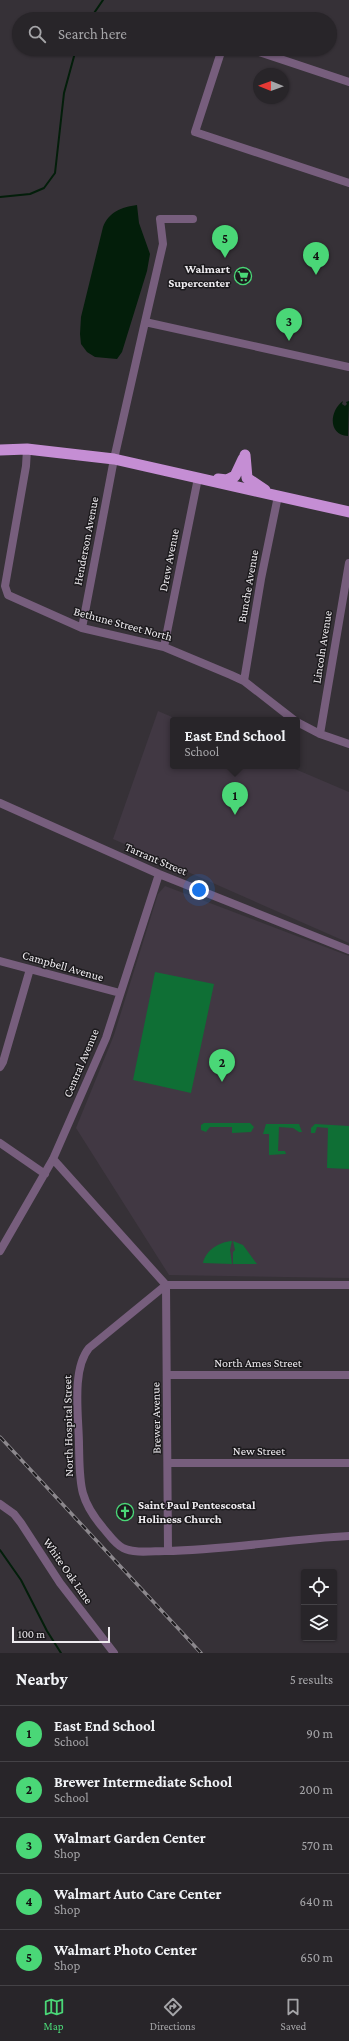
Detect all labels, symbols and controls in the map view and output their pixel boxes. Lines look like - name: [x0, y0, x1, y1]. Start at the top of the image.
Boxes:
- search box: [12, 12, 337, 56]
- icon: search: [26, 23, 48, 45]
- text: Search here: [58, 26, 127, 42]
- north arrow: [253, 68, 289, 104]
- pin: 5: [212, 225, 238, 258]
- pin: 4: [303, 242, 329, 275]
- place label: Walmart Supercenter: [168, 262, 231, 290]
- supermarket icon: Walmart Supercenter: [233, 266, 253, 286]
- pin: 3: [276, 308, 302, 341]
- street label: Henderson Avenue: [71, 495, 101, 587]
- street label: Drew Avenue: [156, 527, 182, 593]
- street label: Bunche Avenue: [235, 549, 261, 623]
- street label: Bethune Street North: [72, 604, 174, 644]
- street label: Lincoln Avenue: [309, 610, 335, 684]
- popup: [170, 717, 300, 769]
- text: East End School: [184, 728, 286, 744]
- text: School: [184, 744, 219, 759]
- pin: 1: [222, 782, 248, 815]
- street label: Tarrant Street: [123, 840, 190, 879]
- your location: [189, 880, 209, 900]
- street label: Campbell Avenue: [21, 948, 105, 984]
- street label: Central Avenue: [60, 1027, 102, 1099]
- pin: 2: [209, 1049, 235, 1082]
- street label: North Ames Street: [214, 1356, 303, 1370]
- street label: North Hospital Street: [60, 1374, 76, 1477]
- street label: Brewer Avenue: [148, 1382, 164, 1454]
- street label: New Street: [233, 1444, 286, 1458]
- place label: Saint Paul Pentescostal Holiness Church: [138, 1498, 256, 1526]
- church icon: Saint Paul Pentescostal Holiness Church: [115, 1502, 135, 1522]
- street label: White Oak Lane: [40, 1535, 96, 1607]
- map controls: [301, 1569, 337, 1641]
- button: locate: [301, 1569, 337, 1605]
- button: layers: [301, 1605, 337, 1641]
- scale bar: [12, 1625, 110, 1644]
- text: 100 m: [18, 1628, 45, 1640]
- text: Nearby: [16, 1670, 68, 1689]
- text: 5 results: [290, 1672, 333, 1687]
- text: East End School: [54, 1718, 155, 1734]
- text: 1: [27, 1726, 31, 1741]
- text: 90 m: [306, 1726, 333, 1741]
- text: School: [54, 1734, 89, 1749]
- text: Brewer Intermediate School: [54, 1774, 232, 1790]
- text: 2: [26, 1782, 32, 1797]
- text: 200 m: [299, 1782, 333, 1797]
- text: School: [54, 1790, 89, 1805]
- text: Walmart Garden Center: [54, 1830, 206, 1846]
- text: 3: [26, 1838, 32, 1853]
- text: 570 m: [301, 1838, 333, 1853]
- text: Shop: [54, 1846, 80, 1861]
- text: Walmart Auto Care Center: [54, 1886, 221, 1902]
- text: 4: [25, 1894, 33, 1909]
- text: 640 m: [300, 1894, 333, 1909]
- text: Shop: [54, 1902, 80, 1917]
- text: Walmart Photo Center: [54, 1942, 197, 1958]
- text: 5: [26, 1950, 32, 1965]
- text: 650 m: [300, 1950, 333, 1965]
- text: Shop: [54, 1958, 80, 1973]
- tab: Map: [43, 1996, 65, 2032]
- tab: Directions: [150, 1996, 195, 2032]
- tab: Saved: [281, 1996, 306, 2032]

